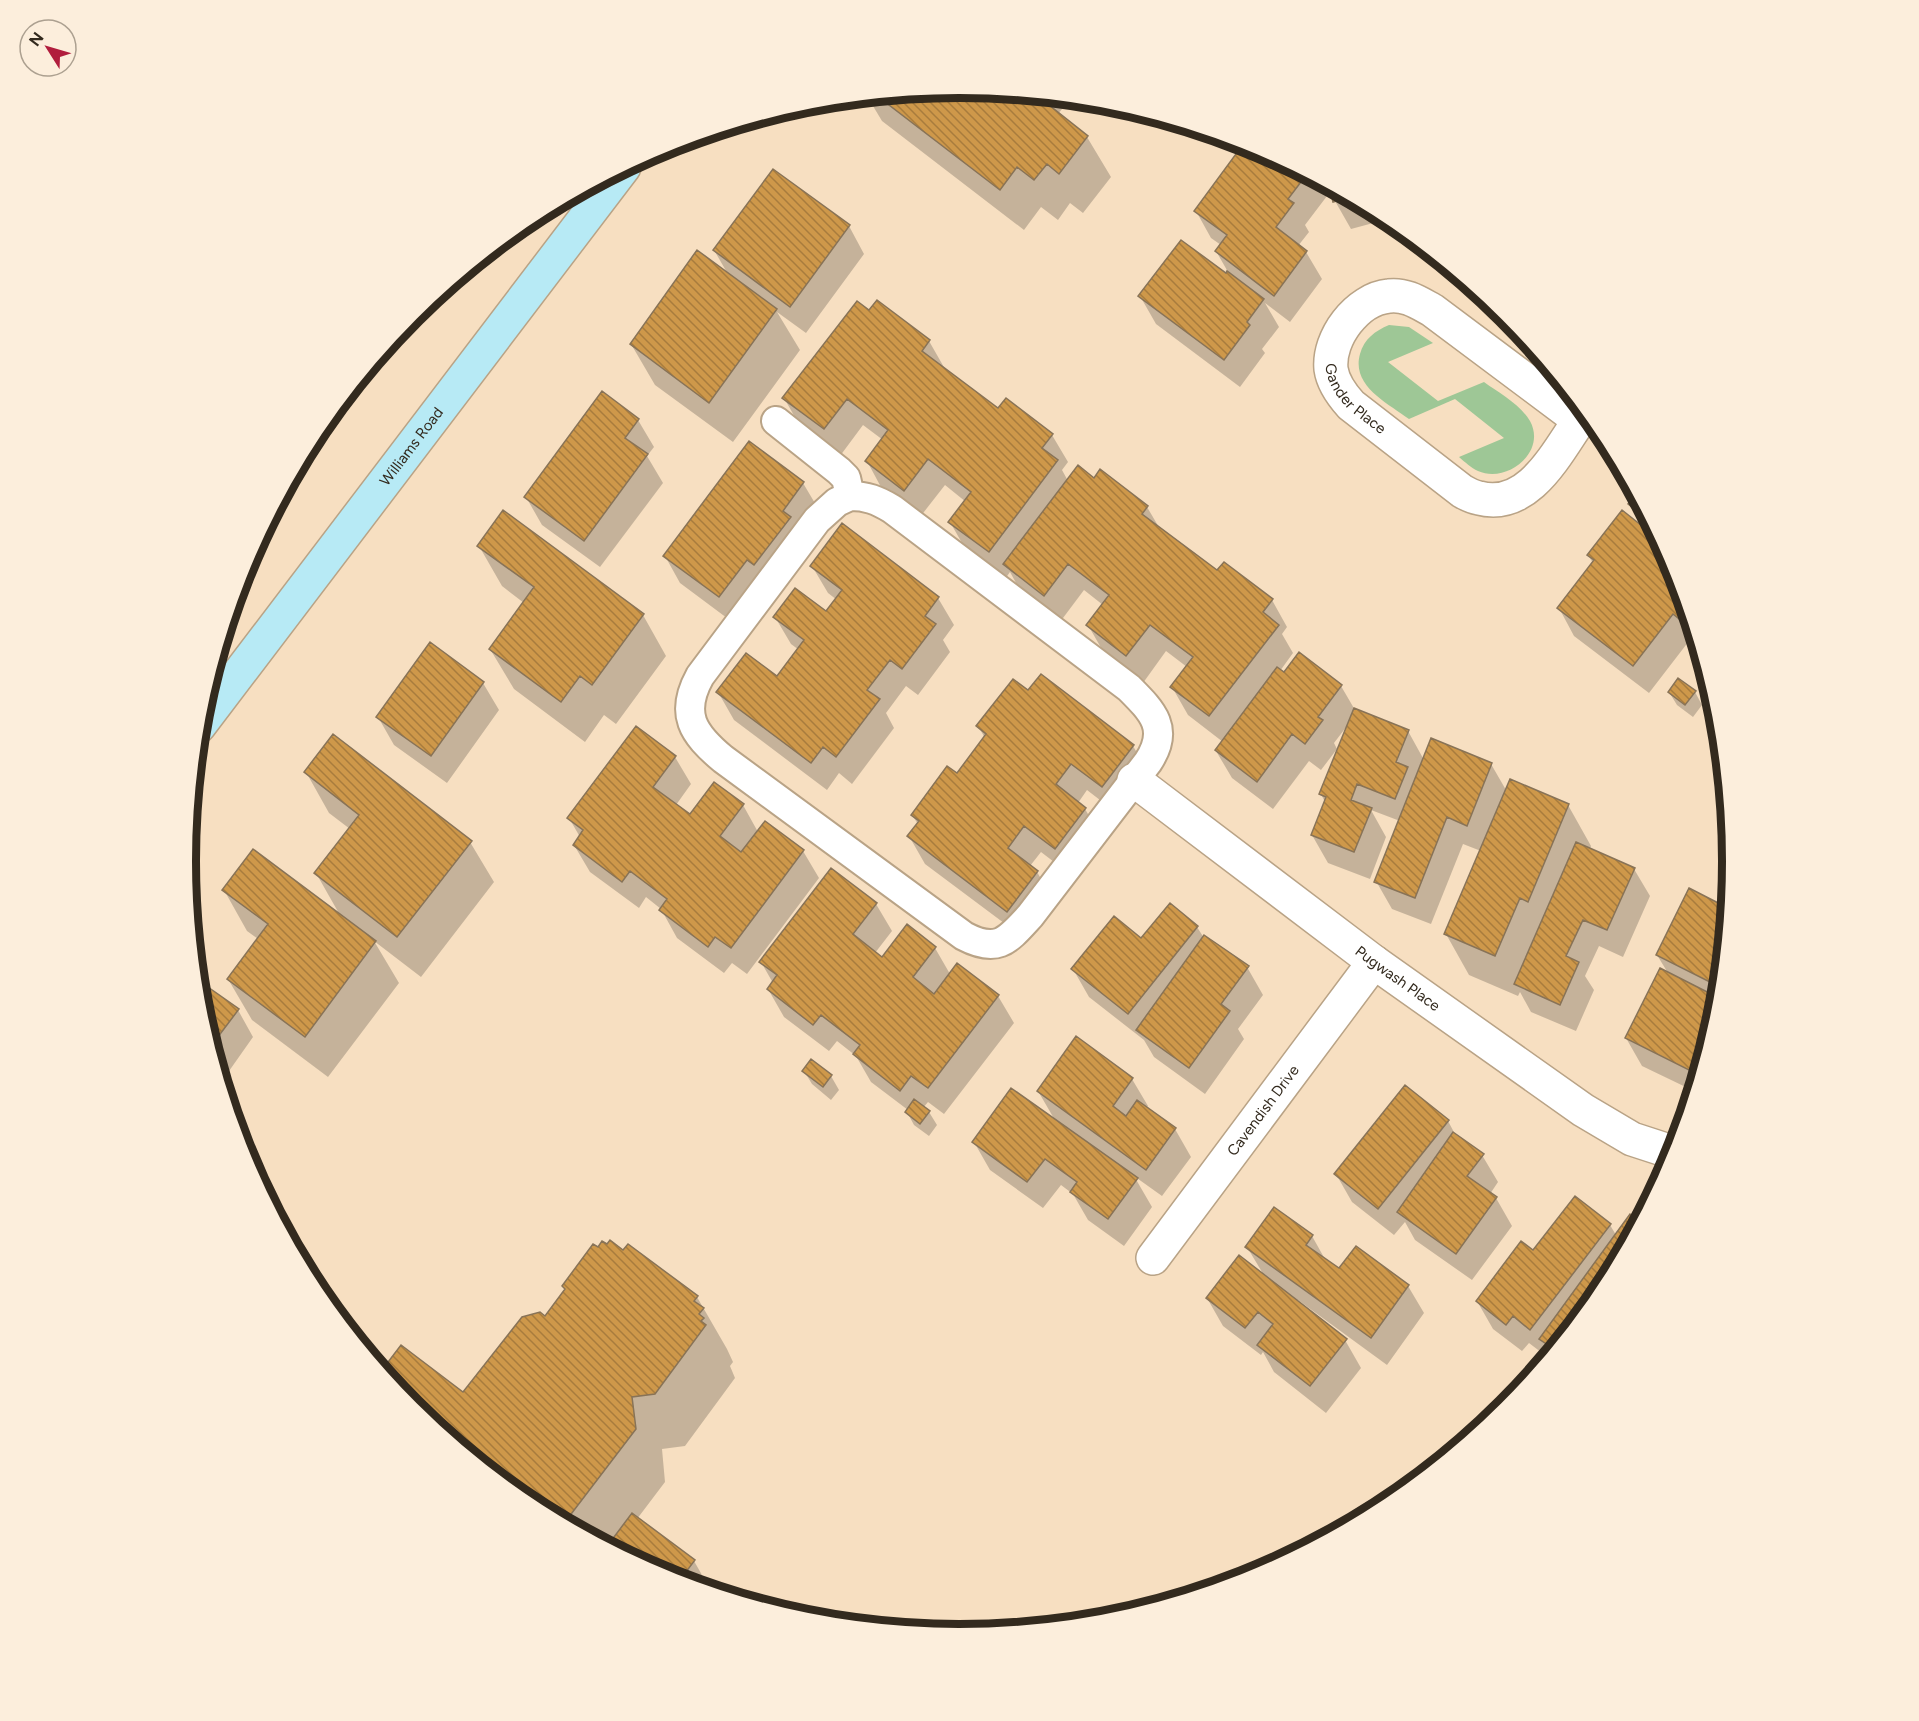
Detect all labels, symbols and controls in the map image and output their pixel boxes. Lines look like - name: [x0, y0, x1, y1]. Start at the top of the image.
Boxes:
- north arrow: [18, 18, 78, 78]
- text: N: [25, 29, 48, 50]
- street label: Gander Place: [1321, 362, 1390, 438]
- street label: Williams Road: [376, 404, 447, 489]
- street label: Pugwash Place: [1352, 942, 1444, 1015]
- street label: Cavendish Drive: [1223, 1062, 1303, 1159]

